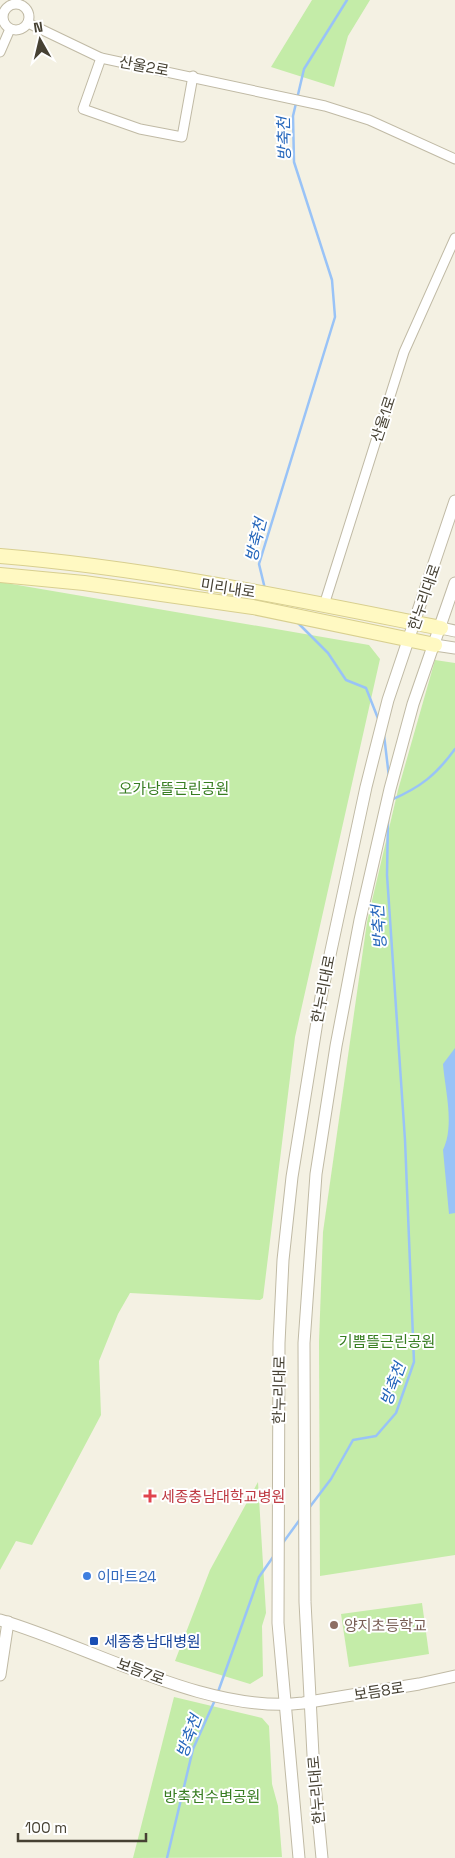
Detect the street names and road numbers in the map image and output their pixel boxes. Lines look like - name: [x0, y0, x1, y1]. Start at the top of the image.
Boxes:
- street label: 산울2로: [117, 52, 171, 80]
- street label: 산울1로: [367, 393, 399, 445]
- street label: 한누리대로: [404, 561, 444, 633]
- street label: 미리내로: [199, 574, 257, 602]
- street label: 한누리대로: [307, 953, 339, 1025]
- street label: 한누리대로: [269, 1355, 289, 1425]
- street label: 보듬7로: [114, 1654, 168, 1688]
- street label: 보듬8로: [352, 1678, 406, 1704]
- street label: 한누리대로: [304, 1755, 328, 1825]

